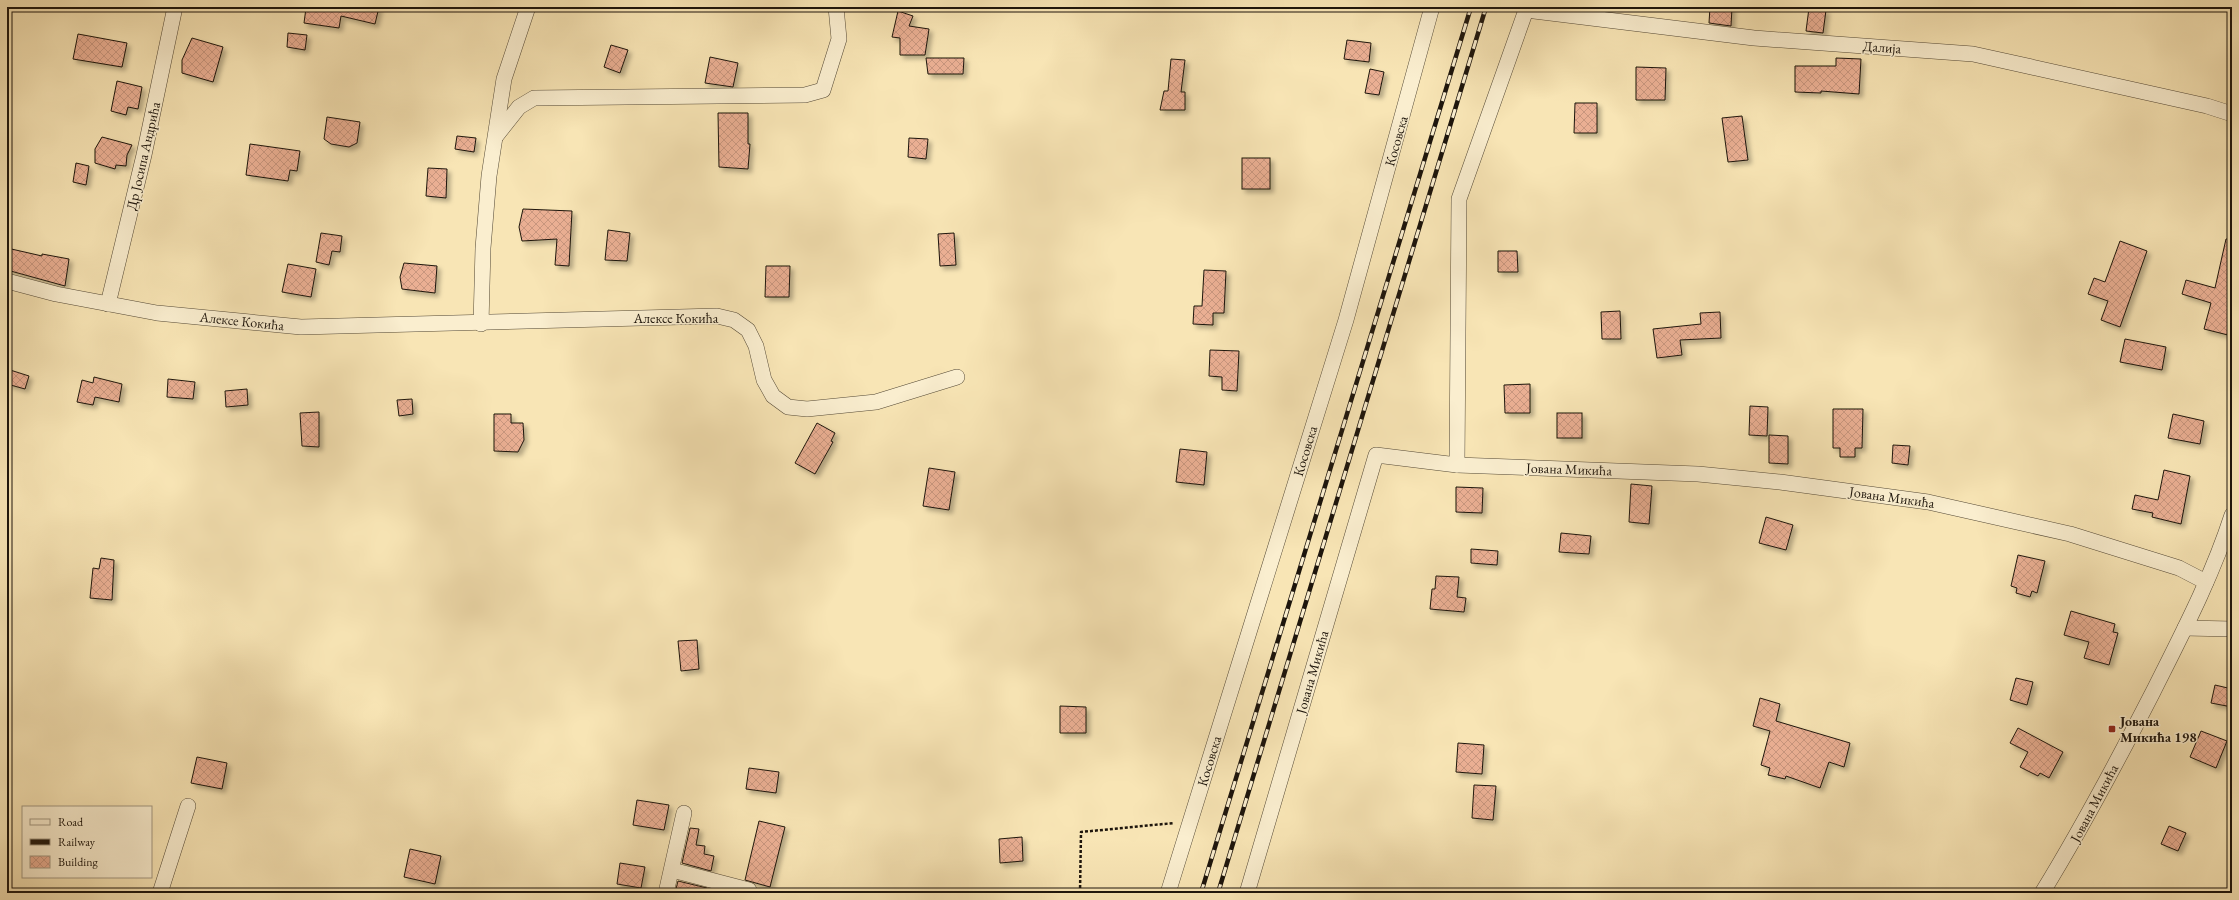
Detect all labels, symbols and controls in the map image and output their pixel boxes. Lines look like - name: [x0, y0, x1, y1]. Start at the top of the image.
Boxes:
- street label: Далија: [1862, 37, 1902, 57]
- street label: Др Јосипа Андрића: [122, 100, 164, 212]
- street label: Косовска: [1380, 113, 1412, 168]
- street label: Алексе Кокића: [198, 308, 286, 334]
- street label: Алексе Кокића: [633, 309, 719, 327]
- street label: Косовска: [1289, 423, 1321, 478]
- street label: Јована Микића: [1525, 458, 1613, 480]
- street label: Јована Микића: [1847, 482, 1936, 512]
- street label: Јована Микића: [1291, 628, 1333, 717]
- place label: Јована Микића 198: [2118, 712, 2197, 746]
- marker: Јована Микића 198: [2107, 724, 2117, 734]
- street label: Косовска: [1193, 733, 1225, 788]
- street label: Јована Микића: [2065, 761, 2122, 846]
- legend: [22, 806, 152, 878]
- text: Road: [58, 814, 84, 830]
- text: Railway: [58, 834, 96, 850]
- text: Building: [58, 854, 99, 870]

